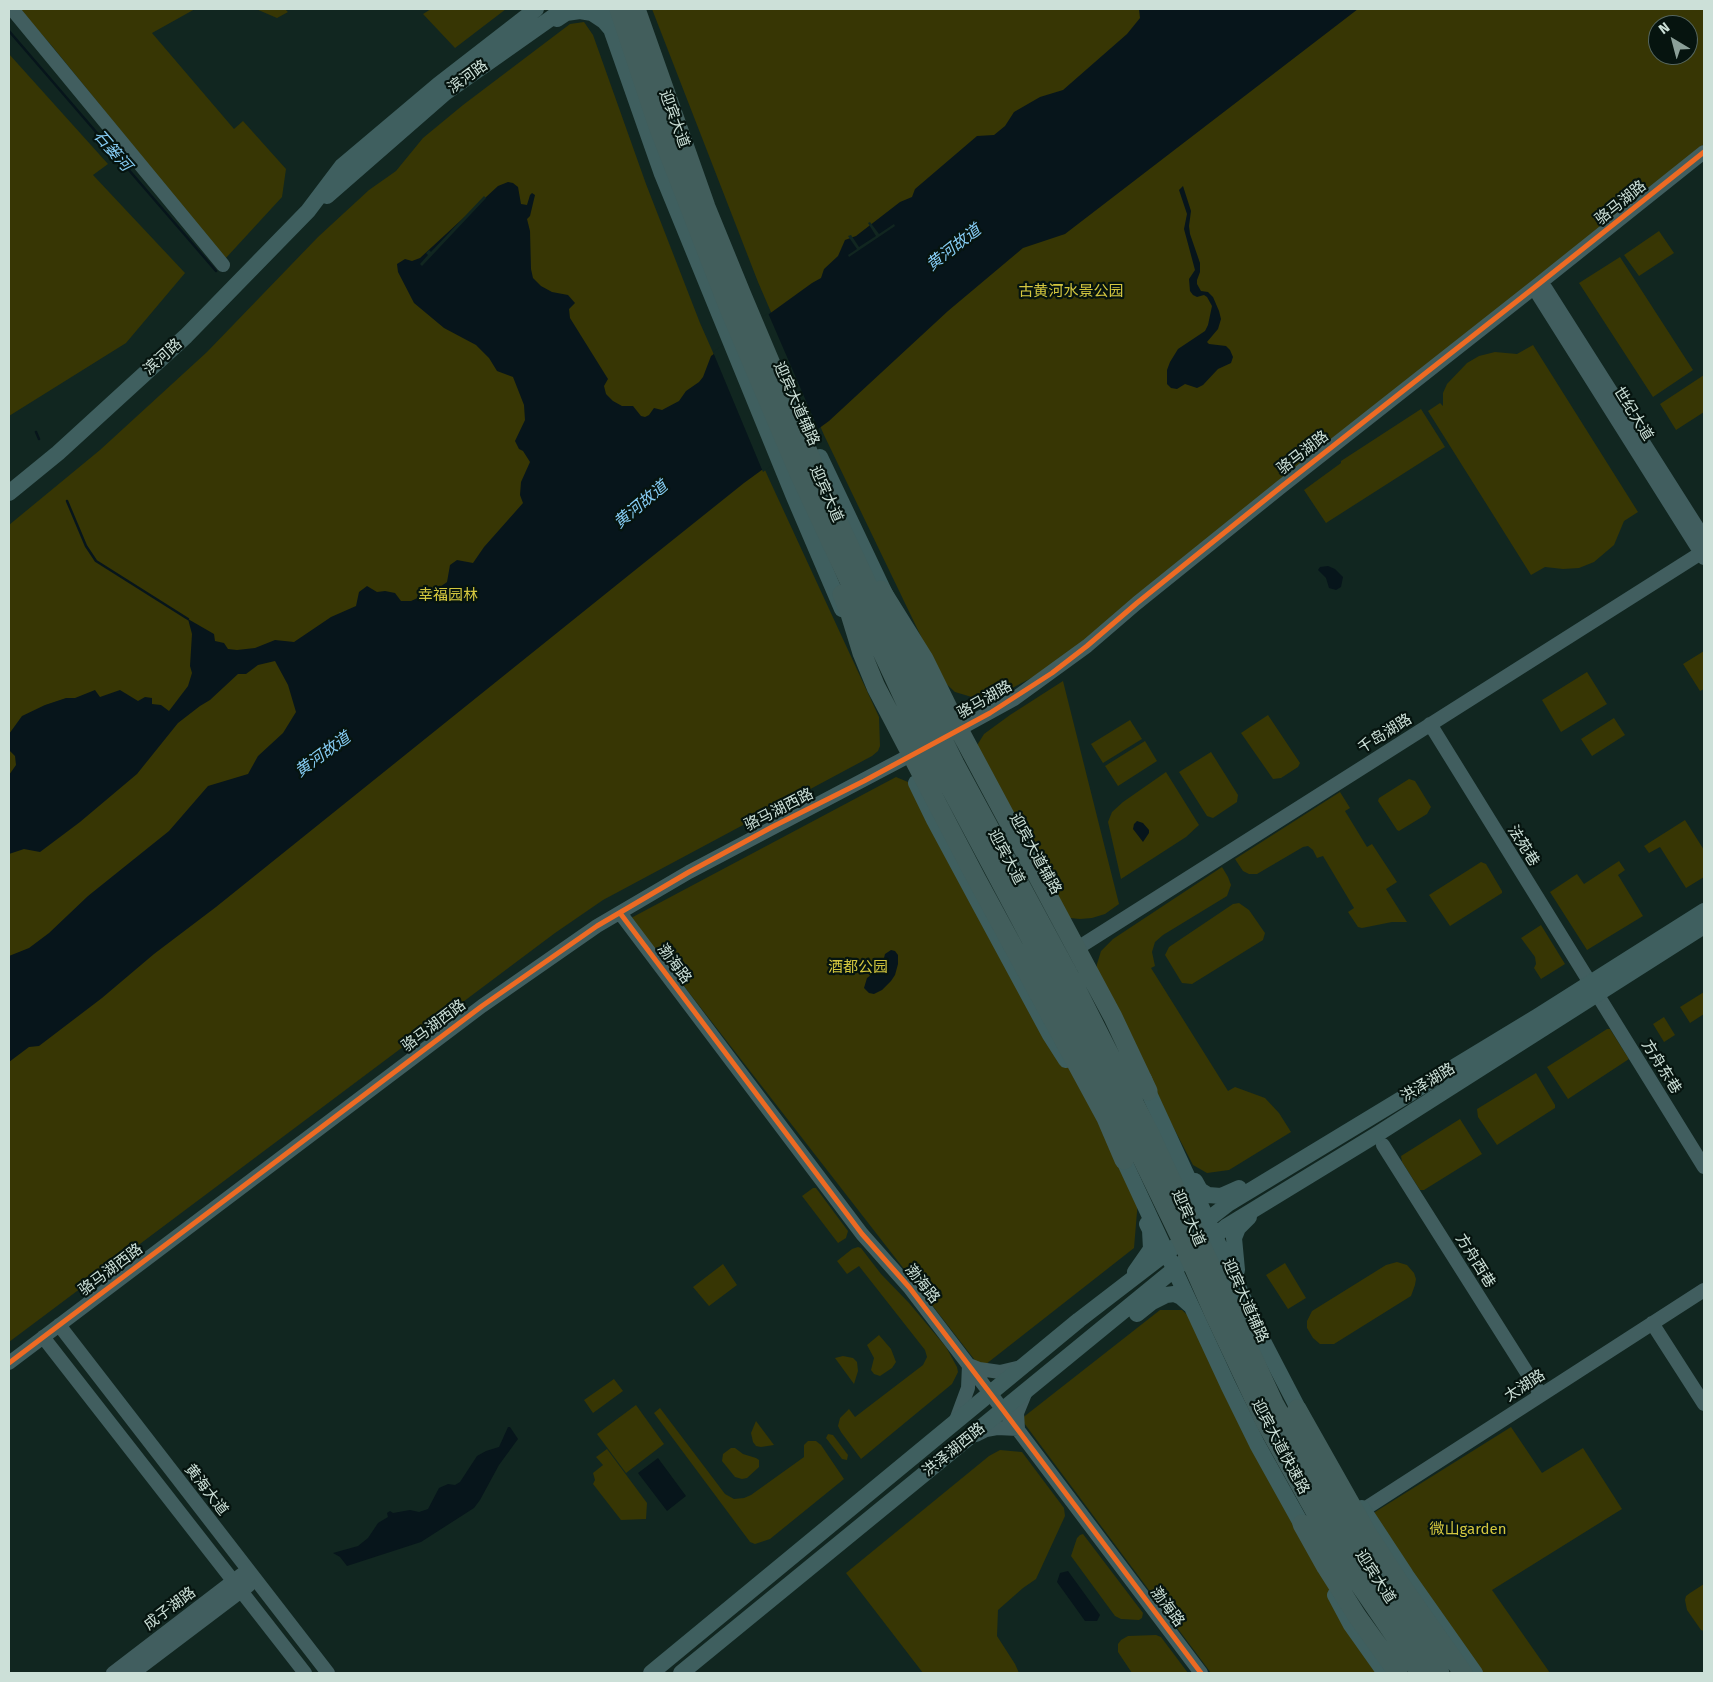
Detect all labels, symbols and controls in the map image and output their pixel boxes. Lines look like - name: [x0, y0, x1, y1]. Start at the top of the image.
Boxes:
- north arrow: [1648, 15, 1698, 65]
- text: N: [1655, 19, 1673, 38]
- street label: 滨河路: [445, 56, 491, 98]
- street label: 迎宾大道: [655, 88, 693, 150]
- water label: 石篓河: [89, 127, 135, 175]
- street label: 骆马湖路: [1592, 177, 1650, 229]
- water label: 黄河故道: [923, 221, 985, 275]
- park label: 古黄河水景公园: [1019, 283, 1123, 301]
- street label: 滨河路: [140, 335, 186, 379]
- street label: 迎宾大道辅路: [769, 359, 823, 449]
- street label: 世纪大道: [1609, 384, 1657, 444]
- street label: 骆马湖路: [1274, 427, 1332, 479]
- street label: 迎宾大道: [806, 463, 846, 525]
- water label: 黄河故道: [610, 477, 672, 533]
- park label: 幸福园林: [418, 587, 478, 605]
- street label: 骆马湖路: [955, 677, 1015, 723]
- street label: 千岛湖路: [1355, 710, 1415, 758]
- water label: 黄河故道: [291, 728, 355, 782]
- street label: 骆马湖西路: [742, 785, 816, 835]
- street label: 迎宾大道辅路: [1005, 810, 1065, 898]
- street label: 法苑巷: [1503, 822, 1543, 870]
- street label: 迎宾大道: [984, 826, 1028, 888]
- street label: 渤海路: [653, 941, 695, 987]
- park label: 酒都公园: [828, 959, 888, 977]
- street label: 骆马湖西路: [399, 996, 469, 1056]
- street label: 方舟东巷: [1637, 1037, 1685, 1097]
- street label: 洪泽湖路: [1398, 1060, 1458, 1106]
- street label: 迎宾大道: [1168, 1187, 1208, 1249]
- street label: 方舟西巷: [1451, 1231, 1499, 1291]
- street label: 骆马湖西路: [76, 1240, 146, 1300]
- street label: 迎宾大道辅路: [1218, 1256, 1272, 1346]
- street label: 渤海路: [901, 1261, 943, 1307]
- street label: 太湖路: [1501, 1366, 1549, 1406]
- street label: 迎宾大道快速路: [1247, 1396, 1313, 1498]
- street label: 洪泽湖西路: [919, 1419, 989, 1481]
- street label: 黄海大道: [180, 1461, 232, 1519]
- park label: 微山garden: [1430, 1521, 1506, 1539]
- street label: 迎宾大道: [1351, 1547, 1399, 1607]
- street label: 成子湖路: [141, 1584, 199, 1634]
- street label: 渤海路: [1146, 1584, 1188, 1630]

